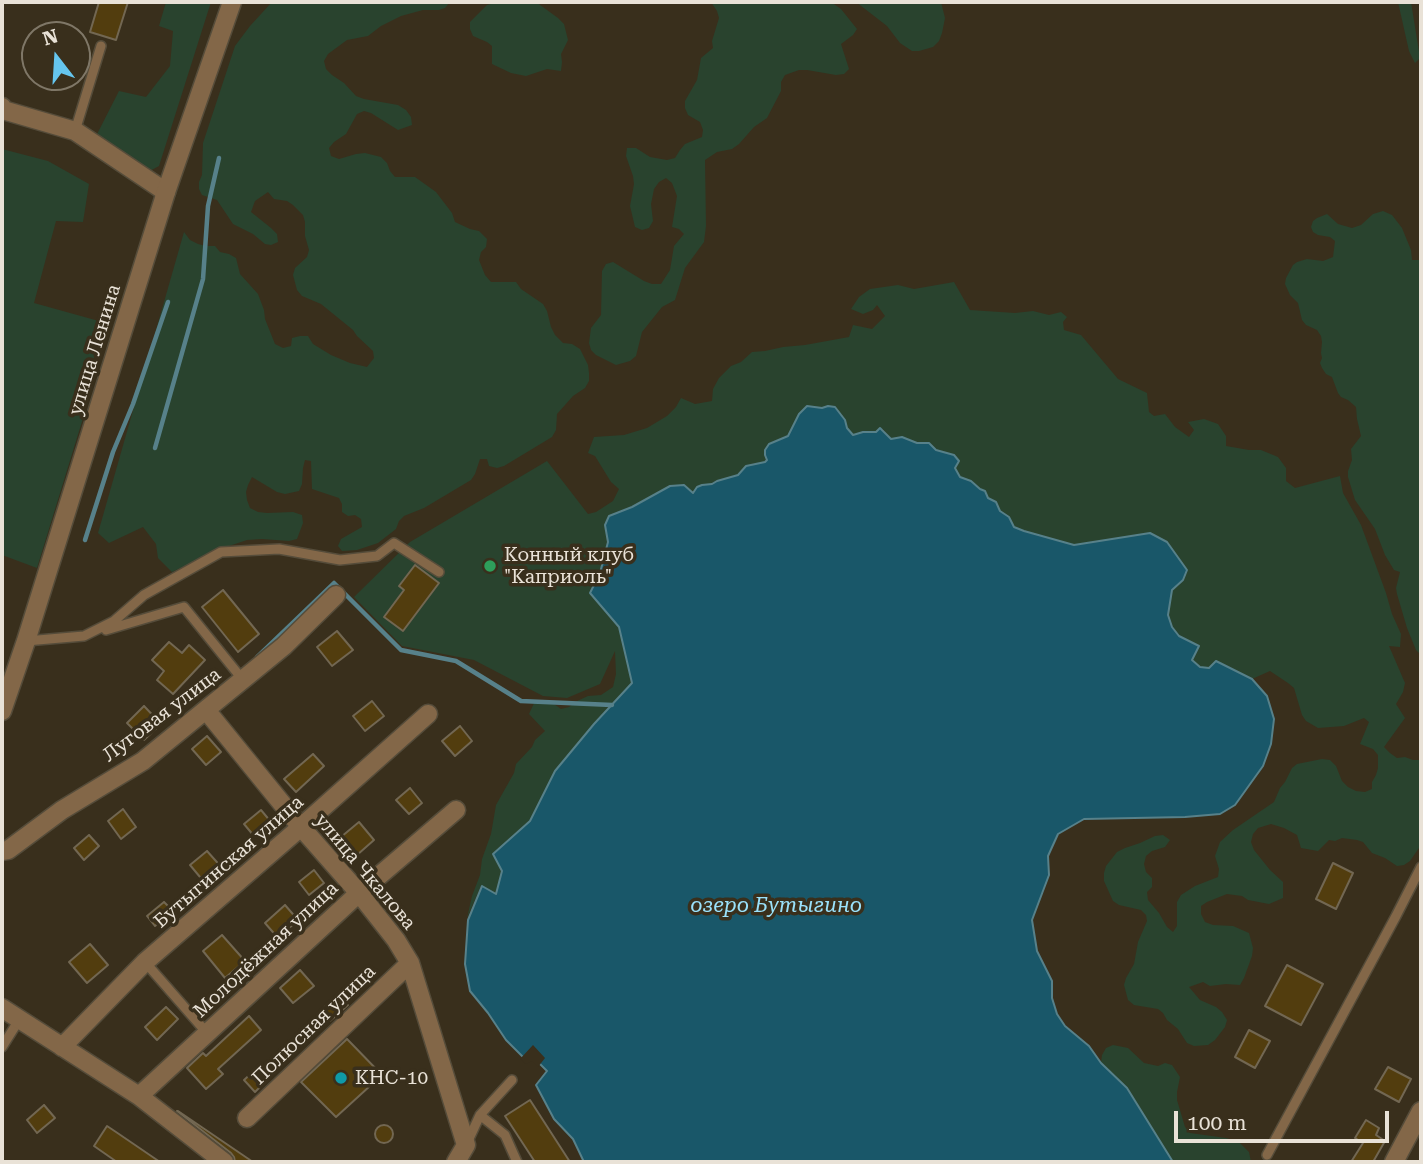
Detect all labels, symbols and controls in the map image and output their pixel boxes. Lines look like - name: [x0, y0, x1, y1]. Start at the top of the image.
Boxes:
- north arrow: [21, 21, 91, 91]
- text: N: [40, 24, 61, 50]
- street label: улица Ленина: [64, 282, 126, 418]
- place label: Конный клуб "Каприоль": [504, 544, 634, 588]
- marker: Конный клуб "Каприоль": [482, 558, 498, 574]
- street label: Луговая улица: [98, 663, 226, 767]
- street label: Бутыгинская улица: [150, 791, 308, 933]
- street label: улица Чкалова: [310, 809, 420, 935]
- street label: Молодёжная улица: [189, 877, 343, 1023]
- water label: озеро Бутыгино: [690, 893, 862, 919]
- street label: Полюсная улица: [248, 960, 380, 1090]
- place label: КНС-10: [355, 1067, 428, 1089]
- marker: КНС-10: [333, 1070, 349, 1086]
- scale bar: [1178, 1098, 1393, 1142]
- text: 100 m: [1187, 1111, 1247, 1135]

